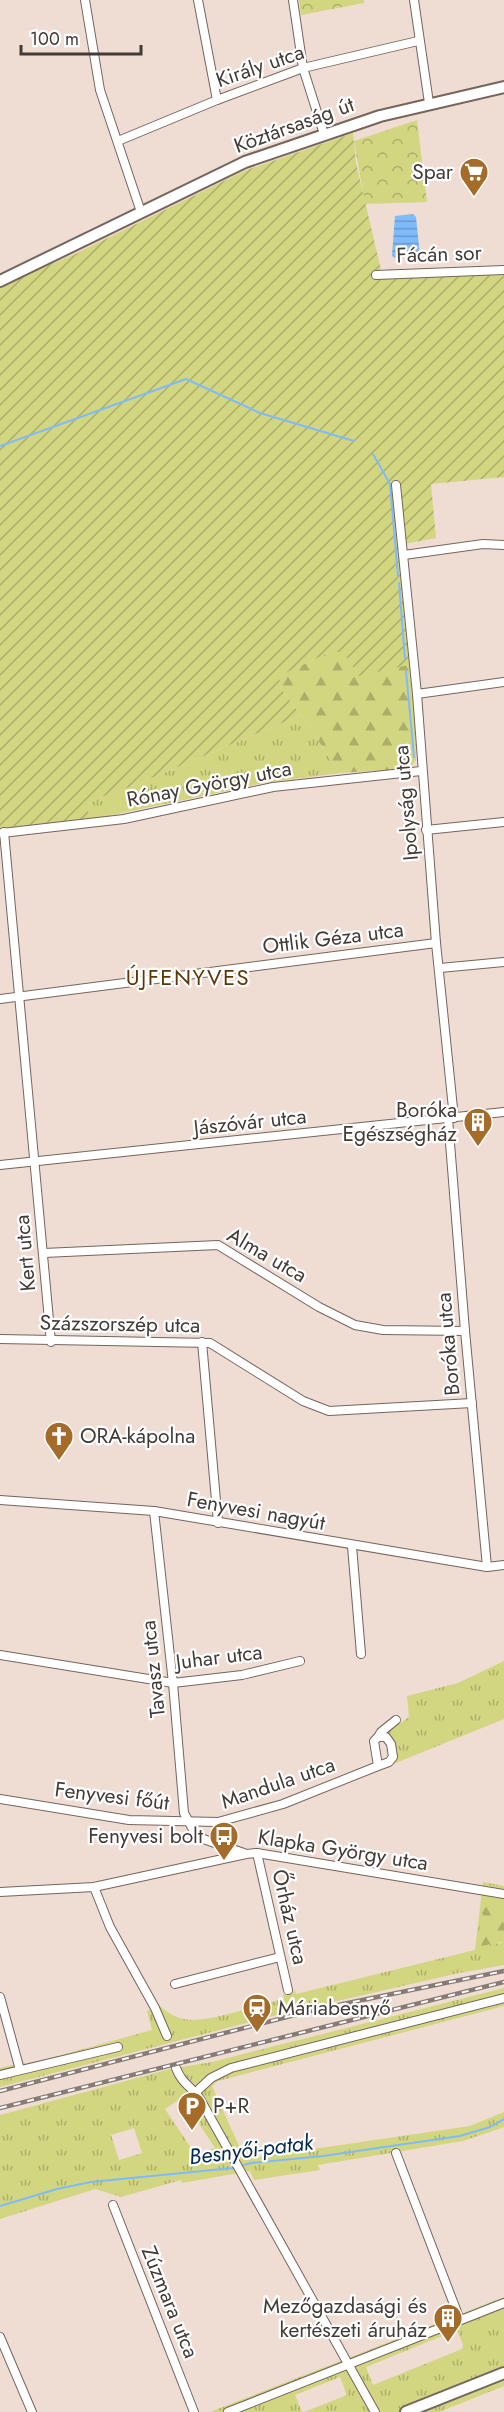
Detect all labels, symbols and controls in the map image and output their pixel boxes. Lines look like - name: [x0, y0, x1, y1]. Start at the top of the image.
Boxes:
- scale bar: [21, 18, 141, 56]
- text: 100 m: [30, 26, 79, 52]
- street label: Király utca: [212, 37, 308, 95]
- street label: Köztársaság út: [230, 89, 358, 161]
- supermarket icon: Spar: [458, 156, 490, 198]
- place label: Spar: [412, 157, 454, 187]
- street label: Fácán sor: [396, 237, 483, 270]
- street label: Ipolyság utca: [386, 744, 426, 862]
- street label: Rónay György utca: [124, 753, 294, 815]
- street label: Ottlik Géza utca: [261, 914, 405, 962]
- district label: ÚJFENYVES: [126, 961, 250, 993]
- place label: Boróka Egészségház: [342, 1095, 457, 1149]
- street label: Jászóvár utca: [189, 1101, 308, 1143]
- building icon: Boróka Egészségház: [462, 1106, 494, 1148]
- street label: Kert utca: [7, 1213, 43, 1293]
- street label: Alma utca: [222, 1220, 312, 1290]
- street label: Boróka utca: [429, 1291, 467, 1397]
- street label: Százszorszép utca: [39, 1308, 201, 1340]
- church icon: ORA-kápolna: [43, 1420, 75, 1462]
- place label: ORA-kápolna: [80, 1421, 195, 1451]
- street label: Fenyvesi nagyút: [185, 1484, 327, 1538]
- street label: Tavasz utca: [133, 1619, 173, 1719]
- street label: Juhar utca: [171, 1637, 264, 1678]
- street label: Mandula utca: [217, 1750, 339, 1816]
- street label: Fenyvesi főút: [53, 1774, 171, 1818]
- bus stop icon: Fenyvesi bolt: [208, 1820, 240, 1862]
- place label: Fenyvesi bolt: [88, 1821, 203, 1851]
- street label: Klapka György utca: [256, 1822, 430, 1878]
- street label: Őrház utca: [264, 1866, 316, 1968]
- station icon: Máriabesnyő: [241, 1992, 273, 2034]
- place label: Máriabesnyő: [278, 1993, 391, 2023]
- parking icon: P+R: [176, 2090, 208, 2132]
- place label: P+R: [213, 2091, 249, 2121]
- water label: Besnyői-patak: [187, 2125, 316, 2172]
- street label: Zúzmara utca: [134, 2241, 206, 2363]
- place label: Mezőgazdasági és kertészeti áruház: [263, 2291, 427, 2345]
- building icon: Mezőgazdasági és kertészeti áruház: [432, 2302, 464, 2344]

